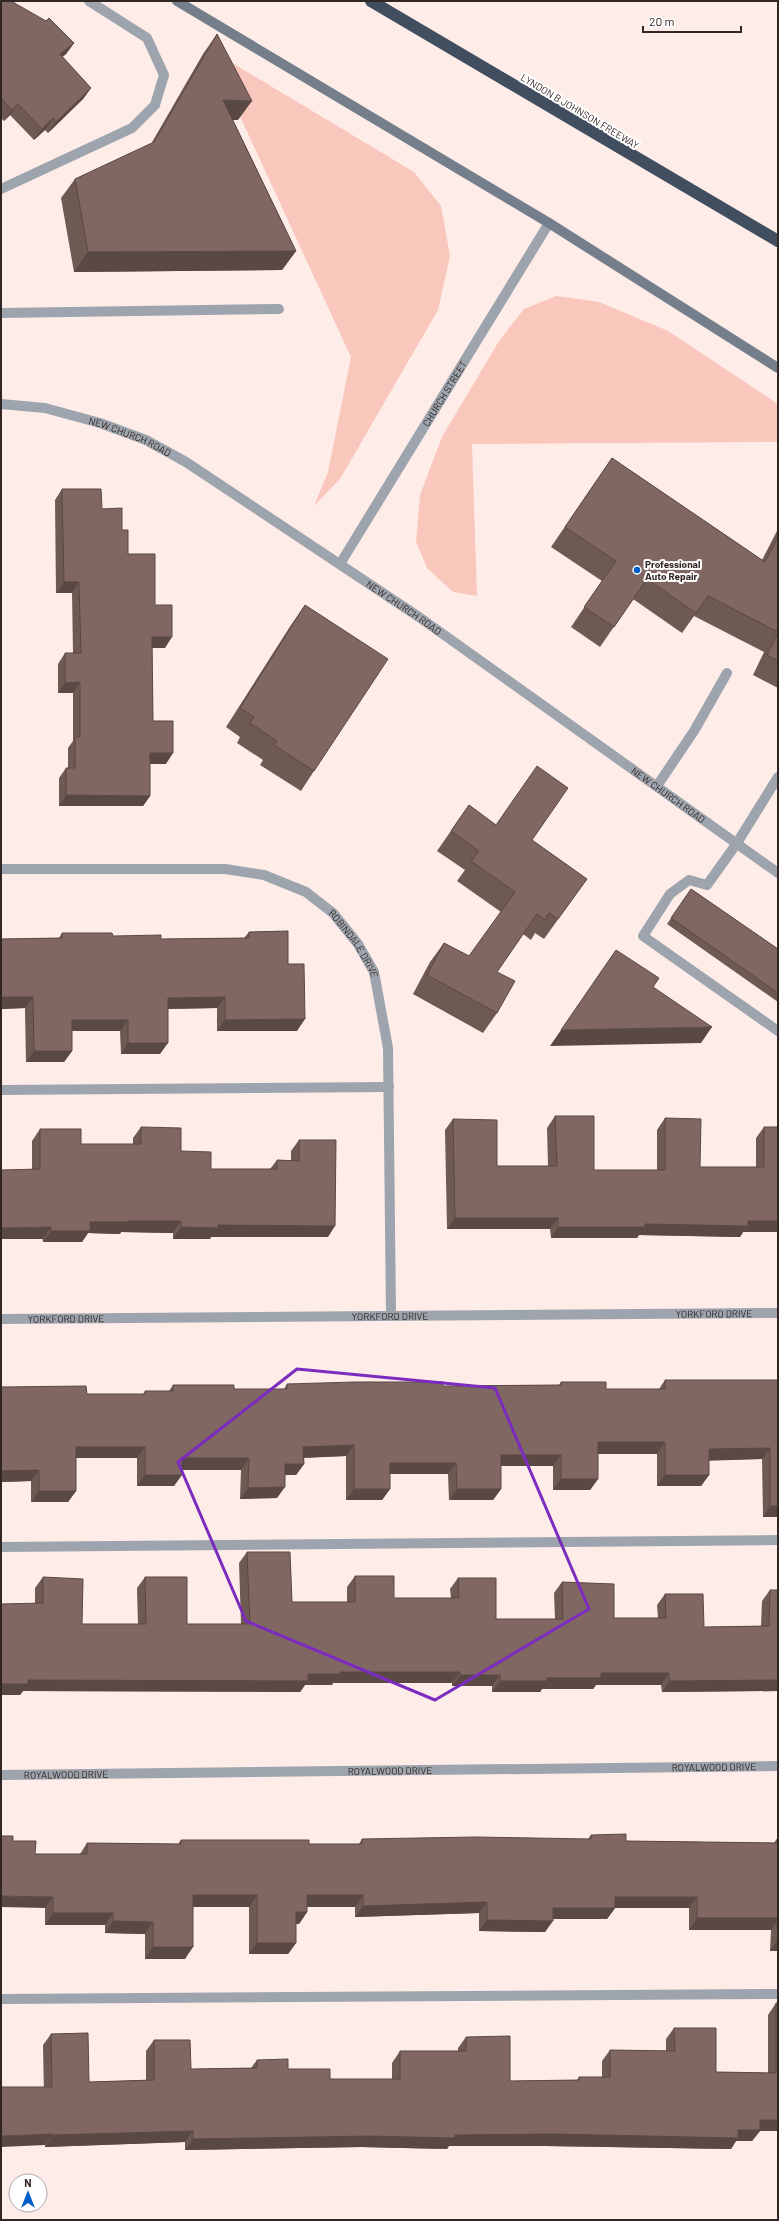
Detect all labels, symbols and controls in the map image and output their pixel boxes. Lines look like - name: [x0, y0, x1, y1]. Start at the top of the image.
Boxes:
- scale bar: [643, 8, 741, 34]
- text: 20 m: [649, 14, 675, 28]
- street label: LYNDON B JOHNSON FREEWAY: [519, 71, 642, 151]
- street label: CHURCH STREET: [420, 358, 469, 429]
- street label: NEW CHURCH ROAD: [88, 414, 173, 459]
- place label: Professional Auto Repair: [645, 558, 700, 582]
- marker: Professional Auto Repair: [632, 565, 642, 575]
- street label: NEW CHURCH ROAD: [364, 578, 444, 637]
- street label: NEW CHURCH ROAD: [629, 764, 708, 825]
- street label: ROBINDALE DRIVE: [327, 906, 381, 978]
- street label: YORKFORD DRIVE: [676, 1307, 752, 1320]
- street label: YORKFORD DRIVE: [352, 1310, 428, 1322]
- street label: YORKFORD DRIVE: [28, 1312, 104, 1325]
- street label: ROYALWOOD DRIVE: [672, 1760, 756, 1773]
- street label: ROYALWOOD DRIVE: [348, 1764, 432, 1777]
- street label: ROYALWOOD DRIVE: [24, 1768, 108, 1781]
- north arrow: [8, 2173, 48, 2213]
- text: N: [24, 2176, 32, 2189]

